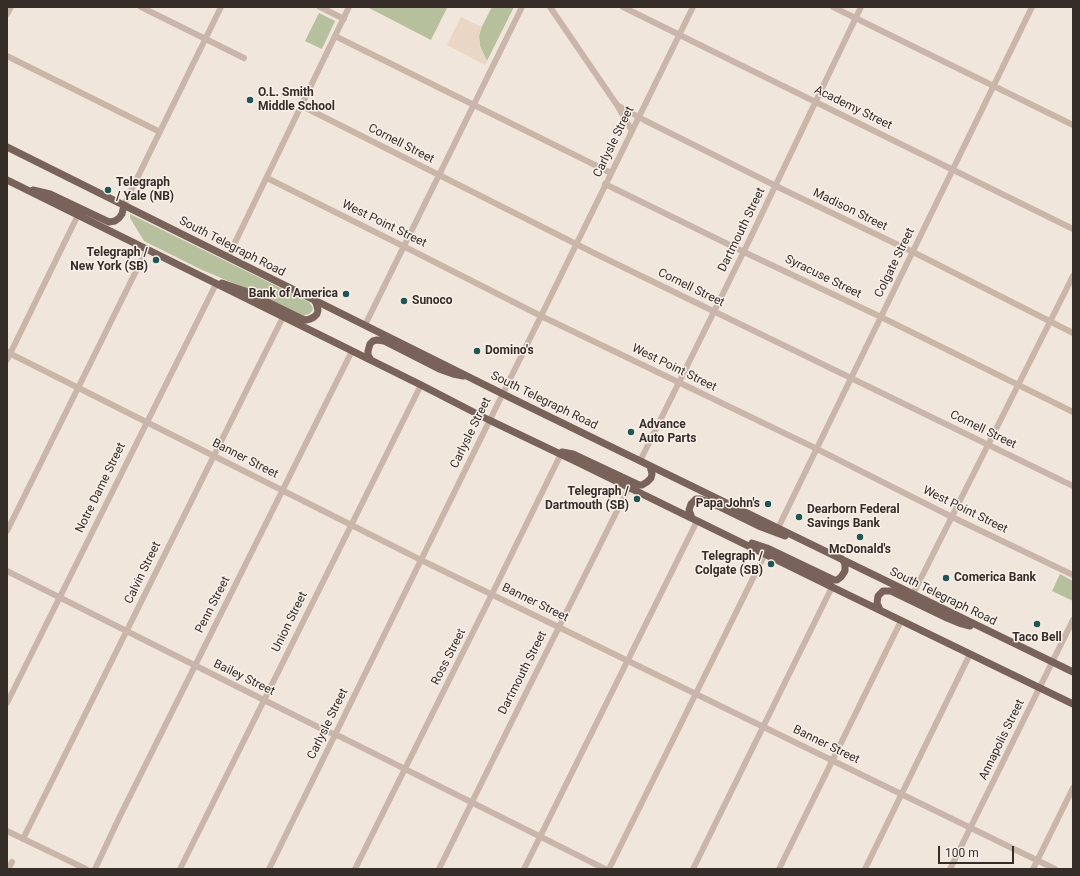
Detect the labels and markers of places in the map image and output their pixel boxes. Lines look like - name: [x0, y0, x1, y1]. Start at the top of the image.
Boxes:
- place label: O.L. Smith Middle School: [258, 86, 335, 114]
- marker: O.L. Smith Middle School: [245, 95, 255, 105]
- place label: Telegraph / Yale (NB): [116, 176, 174, 204]
- marker: Telegraph / Yale (NB): [103, 185, 113, 195]
- place label: Telegraph / New York (SB): [70, 246, 148, 274]
- marker: Telegraph / New York (SB): [151, 255, 161, 265]
- place label: Bank of America: [249, 287, 338, 301]
- marker: Bank of America: [341, 289, 351, 299]
- place label: Sunoco: [412, 294, 453, 308]
- marker: Sunoco: [399, 296, 409, 306]
- place label: Domino's: [485, 344, 534, 358]
- marker: Domino's: [472, 346, 482, 356]
- place label: Advance Auto Parts: [639, 418, 696, 446]
- marker: Advance Auto Parts: [626, 427, 636, 437]
- place label: Telegraph / Dartmouth (SB): [545, 485, 629, 513]
- marker: Telegraph / Dartmouth (SB): [632, 494, 642, 504]
- place label: Papa John's: [696, 497, 760, 511]
- marker: Papa John's: [763, 499, 773, 509]
- place label: Dearborn Federal Savings Bank: [807, 503, 900, 531]
- marker: Dearborn Federal Savings Bank: [794, 512, 804, 522]
- marker: McDonald's: [855, 532, 865, 542]
- place label: McDonald's: [829, 543, 891, 557]
- place label: Telegraph / Colgate (SB): [695, 550, 763, 578]
- marker: Telegraph / Colgate (SB): [766, 559, 776, 569]
- place label: Comerica Bank: [954, 571, 1036, 585]
- marker: Comerica Bank: [941, 573, 951, 583]
- marker: Taco Bell: [1032, 619, 1042, 629]
- place label: Taco Bell: [1012, 631, 1062, 645]

